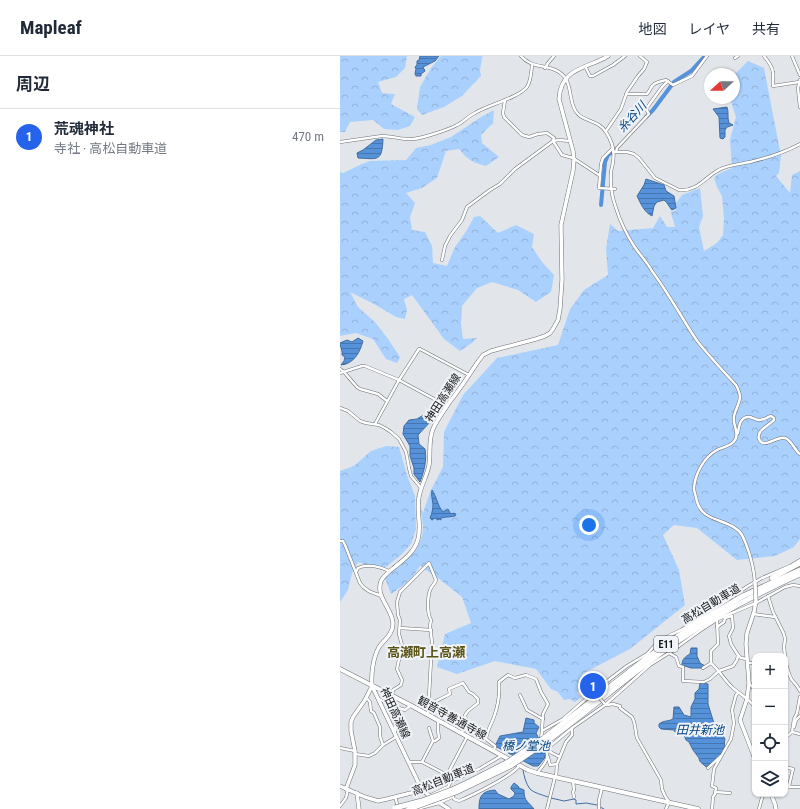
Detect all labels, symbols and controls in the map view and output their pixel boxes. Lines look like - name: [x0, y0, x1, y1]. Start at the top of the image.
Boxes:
- text: Mapleaf: [20, 16, 82, 39]
- text: 地図: [638, 21, 666, 37]
- text: レイヤ: [688, 21, 730, 37]
- text: 共有: [752, 21, 780, 37]
- north arrow: [704, 68, 740, 104]
- text: 周辺: [16, 74, 50, 94]
- water label: 糸谷川: [615, 97, 651, 135]
- text: 荒魂神社: [54, 120, 114, 138]
- text: 1: [26, 129, 32, 144]
- text: 470 m: [292, 129, 324, 144]
- text: 寺社 · 高松自動車道: [54, 141, 167, 156]
- street label: 神田高瀬線: [423, 371, 463, 425]
- your location: [579, 515, 599, 535]
- street label: 高松自動車道: [679, 581, 743, 627]
- road number: E11: [654, 636, 678, 652]
- district label: 高瀬町上高瀬: [387, 645, 466, 660]
- map controls: [752, 653, 788, 797]
- button: +: [752, 653, 788, 689]
- pin: 1: [580, 671, 606, 701]
- street label: 神田高瀬線: [377, 685, 413, 741]
- button: −: [752, 689, 788, 725]
- street label: 観音寺善通寺線: [415, 694, 489, 742]
- water label: 田井新池: [676, 723, 725, 737]
- button: locate: [752, 725, 788, 761]
- water label: 橋ノ堂池: [502, 739, 551, 753]
- button: layers: [752, 761, 788, 797]
- street label: 高松自動車道: [410, 762, 476, 798]

